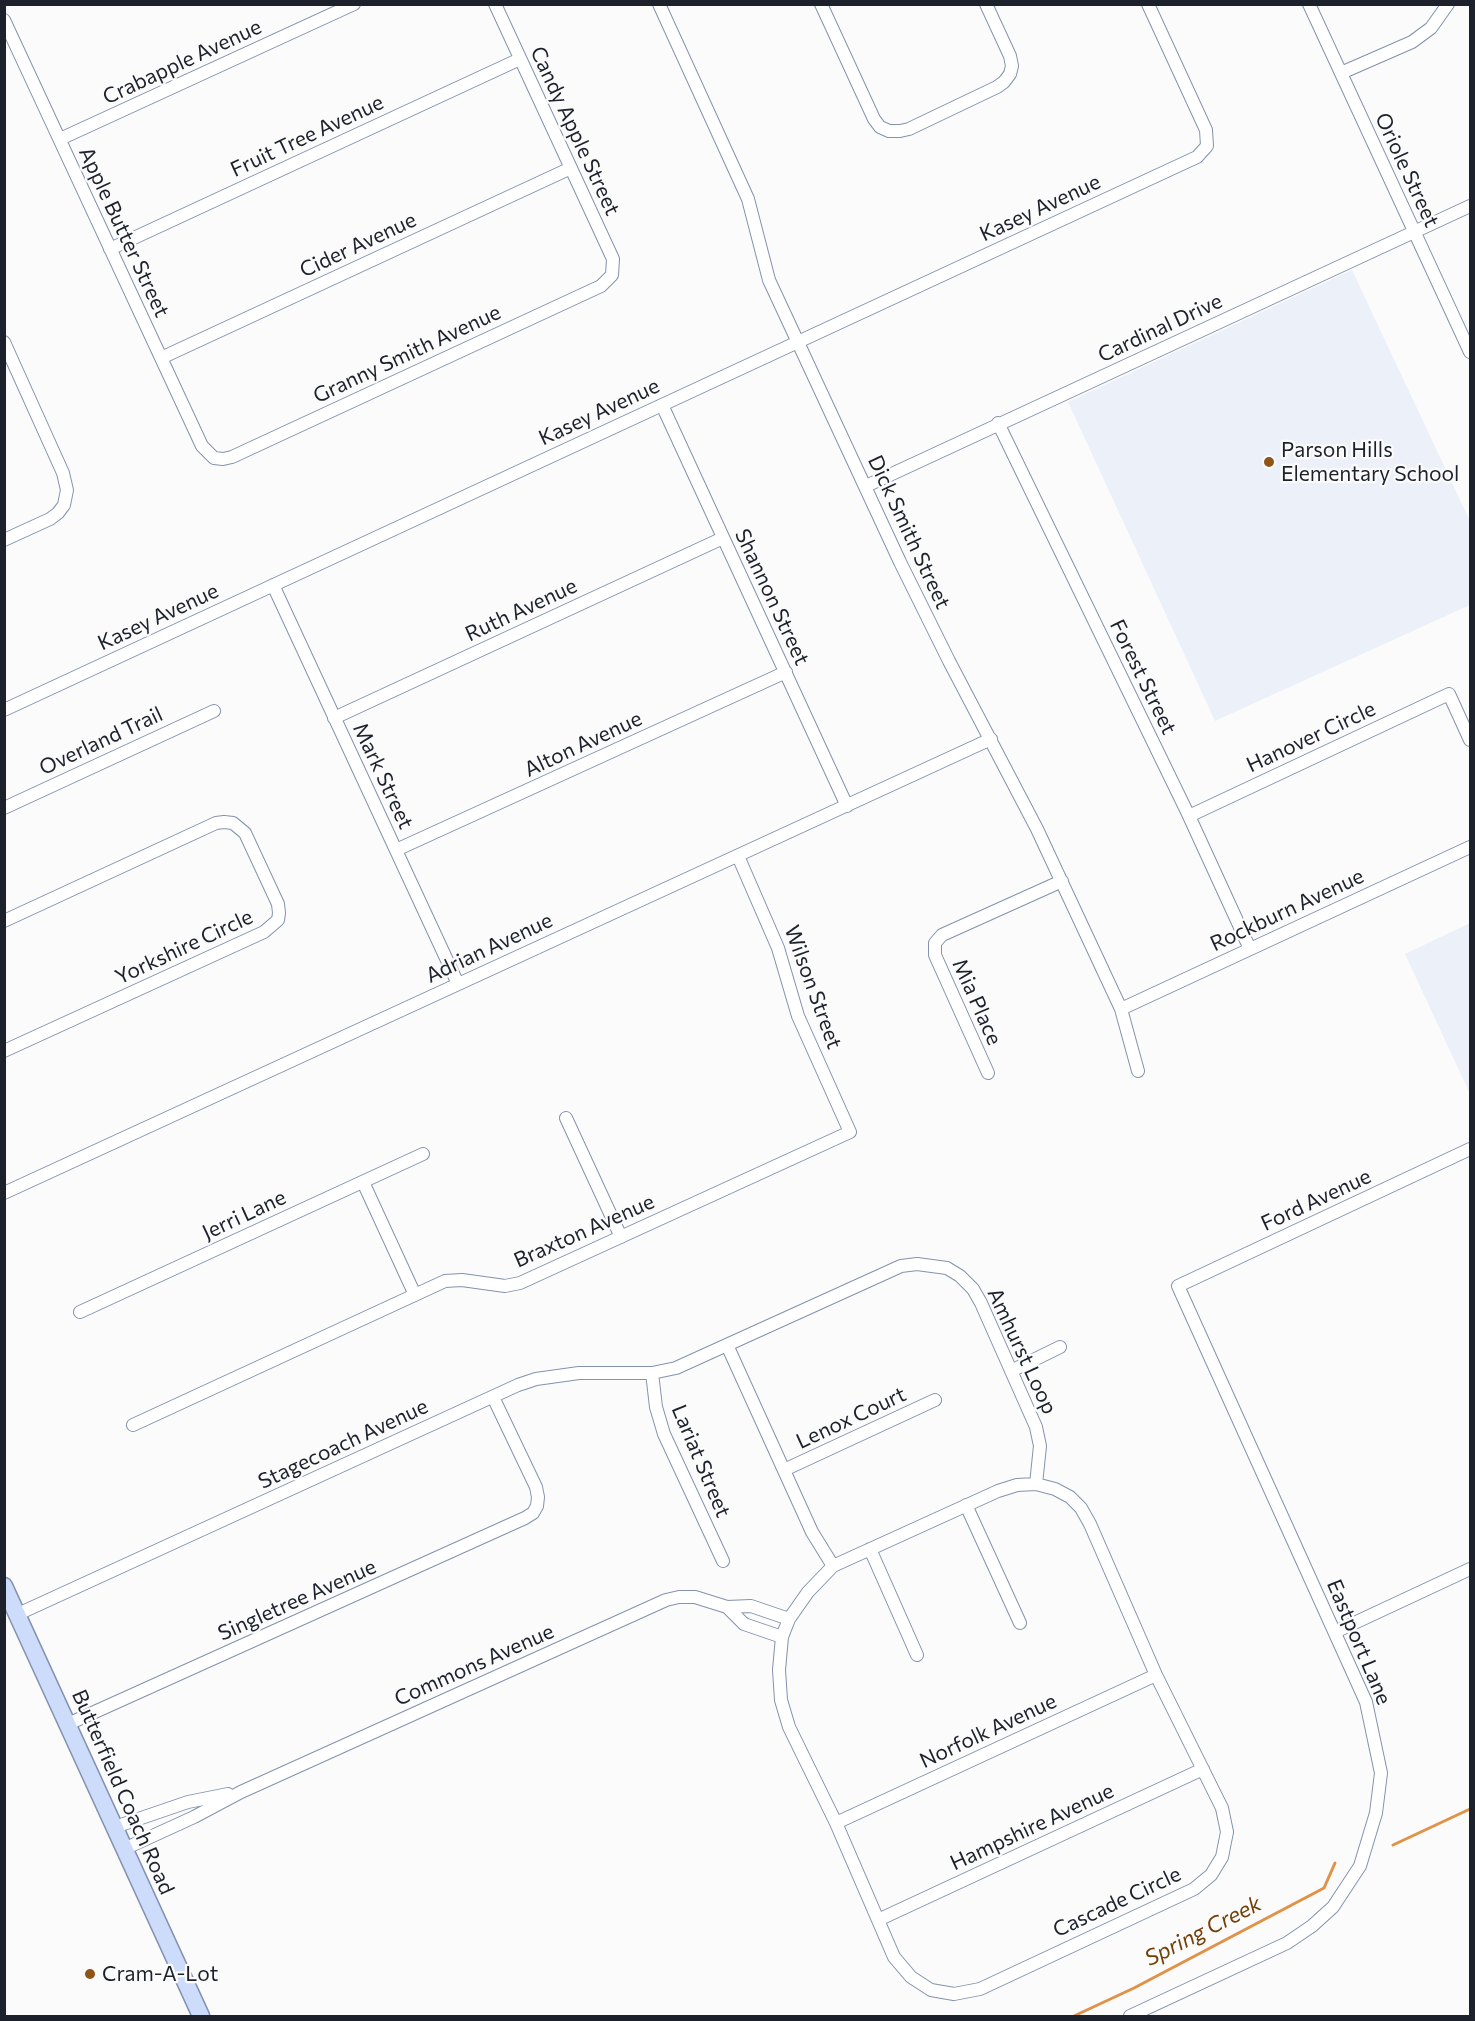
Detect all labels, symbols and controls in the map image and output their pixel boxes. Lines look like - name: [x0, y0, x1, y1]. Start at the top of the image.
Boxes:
- street label: Crabapple Avenue: [99, 14, 265, 110]
- street label: Candy Apple Street: [525, 43, 625, 219]
- street label: Fruit Tree Avenue: [227, 90, 387, 182]
- street label: Oriole Street: [1370, 109, 1444, 231]
- street label: Apple Butter Street: [73, 143, 175, 321]
- street label: Kasey Avenue: [976, 169, 1104, 247]
- street label: Cider Avenue: [296, 207, 420, 283]
- street label: Cardinal Drive: [1094, 288, 1226, 368]
- street label: Granny Smith Avenue: [309, 299, 505, 409]
- street label: Kasey Avenue: [535, 373, 663, 451]
- place label: Parson Hills Elementary School: [1281, 437, 1459, 487]
- street label: Dick Smith Street: [862, 451, 956, 613]
- marker: Parson Hills Elementary School: [1262, 455, 1276, 469]
- street label: Shannon Street: [729, 525, 815, 669]
- street label: Ruth Avenue: [461, 573, 581, 647]
- street label: Kasey Avenue: [94, 578, 222, 656]
- street label: Forest Street: [1104, 615, 1182, 739]
- street label: Hanover Circle: [1242, 696, 1380, 778]
- street label: Overland Trail: [35, 701, 167, 781]
- street label: Alton Avenue: [520, 706, 646, 782]
- street label: Mark Street: [347, 719, 419, 833]
- street label: Rockburn Avenue: [1206, 863, 1368, 957]
- street label: Yorkshire Circle: [111, 904, 257, 990]
- street label: Adrian Avenue: [422, 908, 556, 988]
- street label: Wilson Street: [779, 922, 847, 1052]
- street label: Mia Place: [947, 955, 1007, 1049]
- street label: Ford Avenue: [1257, 1164, 1375, 1236]
- street label: Jerri Lane: [198, 1185, 290, 1245]
- street label: Braxton Avenue: [510, 1189, 658, 1273]
- street label: Amhurst Loop: [982, 1284, 1062, 1418]
- street label: Lenox Court: [792, 1382, 910, 1454]
- street label: Stagecoach Avenue: [254, 1394, 432, 1494]
- street label: Lariat Street: [666, 1401, 736, 1521]
- street label: Singletree Avenue: [214, 1554, 380, 1646]
- street label: Eastport Lane: [1321, 1576, 1397, 1708]
- street label: Commons Avenue: [390, 1619, 558, 1711]
- street label: Butterfield Coach Road: [66, 1686, 180, 1898]
- street label: Norfolk Avenue: [916, 1688, 1060, 1774]
- street label: Hampshire Avenue: [946, 1778, 1118, 1876]
- street label: Cascade Circle: [1049, 1861, 1185, 1943]
- water label: Spring Creek: [1140, 1890, 1266, 1972]
- place label: Cram-A-Lot: [102, 1961, 218, 1987]
- marker: Cram-A-Lot: [83, 1967, 97, 1981]

